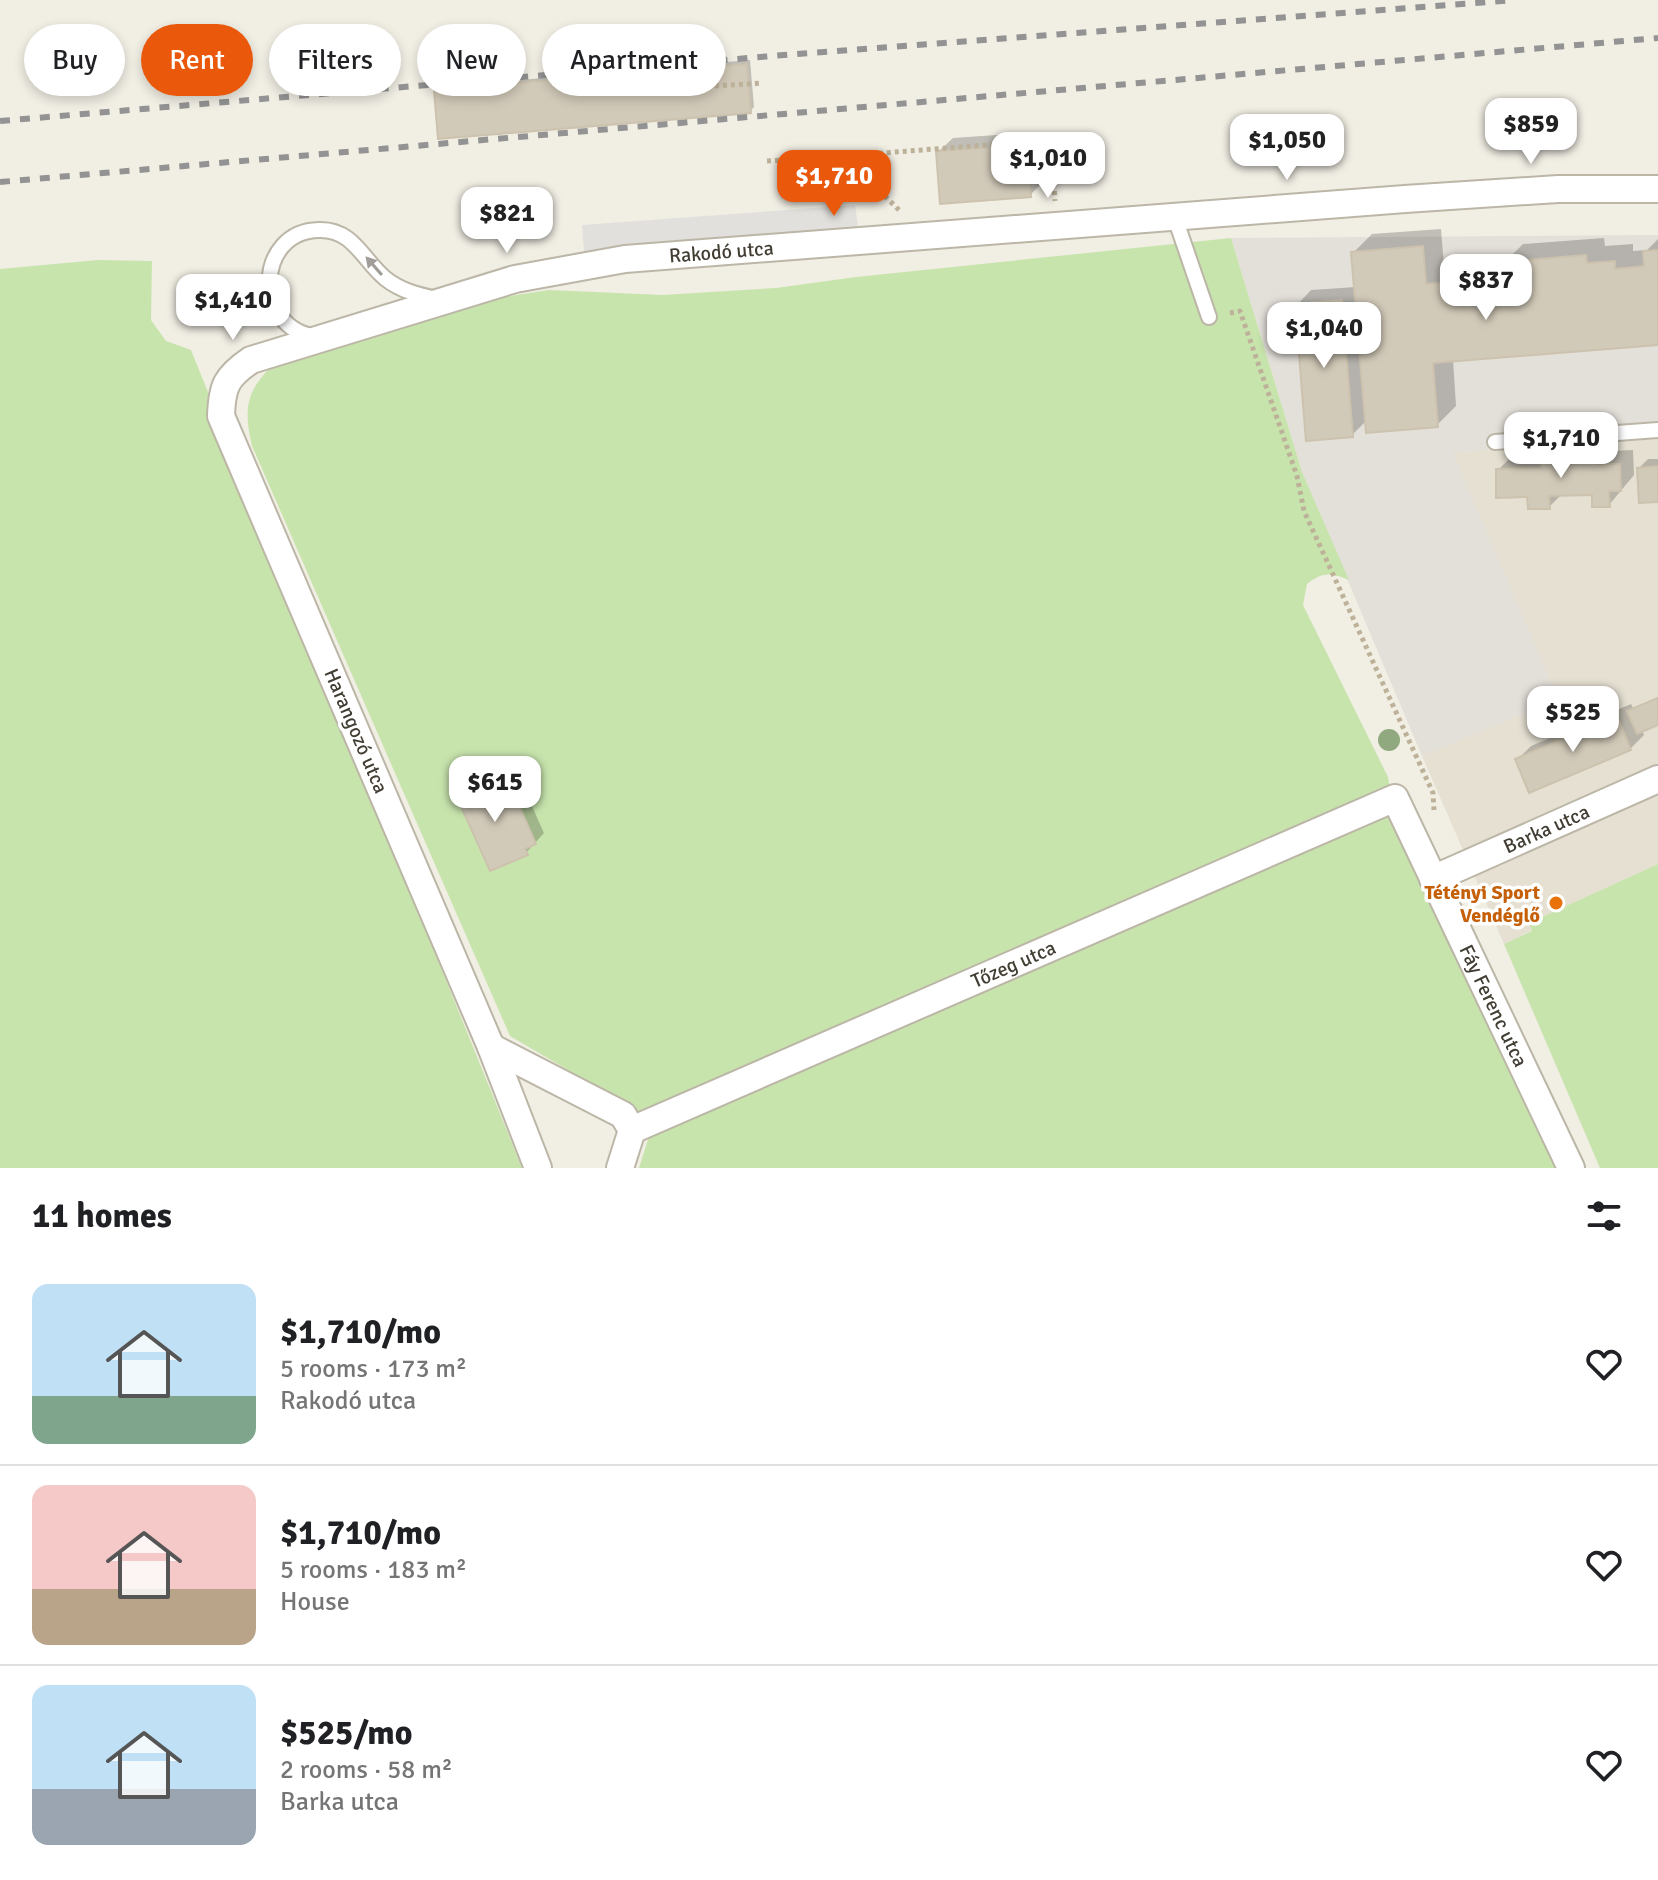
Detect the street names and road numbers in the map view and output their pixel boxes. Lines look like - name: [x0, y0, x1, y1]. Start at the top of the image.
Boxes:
- street label: Rakodó utca: [668, 235, 775, 268]
- street label: Harangozó utca: [318, 665, 394, 797]
- street label: Barka utca: [1499, 799, 1593, 859]
- street label: Tőzeg utca: [967, 935, 1060, 993]
- street label: Fáy Ferenc utca: [1454, 940, 1533, 1071]

